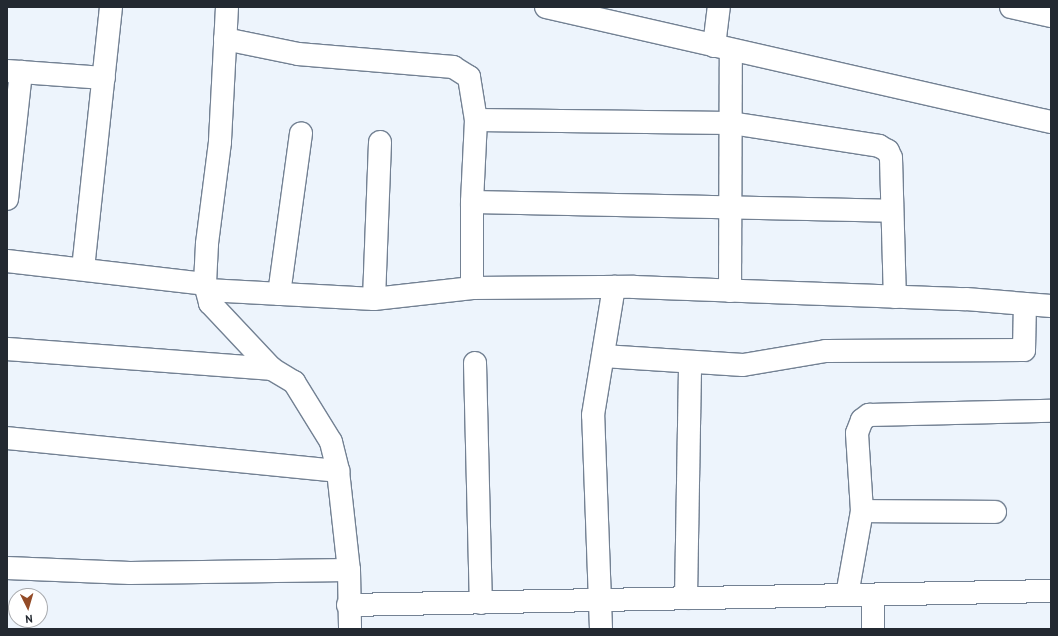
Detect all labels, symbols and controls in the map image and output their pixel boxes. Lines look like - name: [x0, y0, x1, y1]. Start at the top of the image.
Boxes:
- north arrow: [8, 588, 48, 628]
- text: N: [25, 612, 33, 626]

